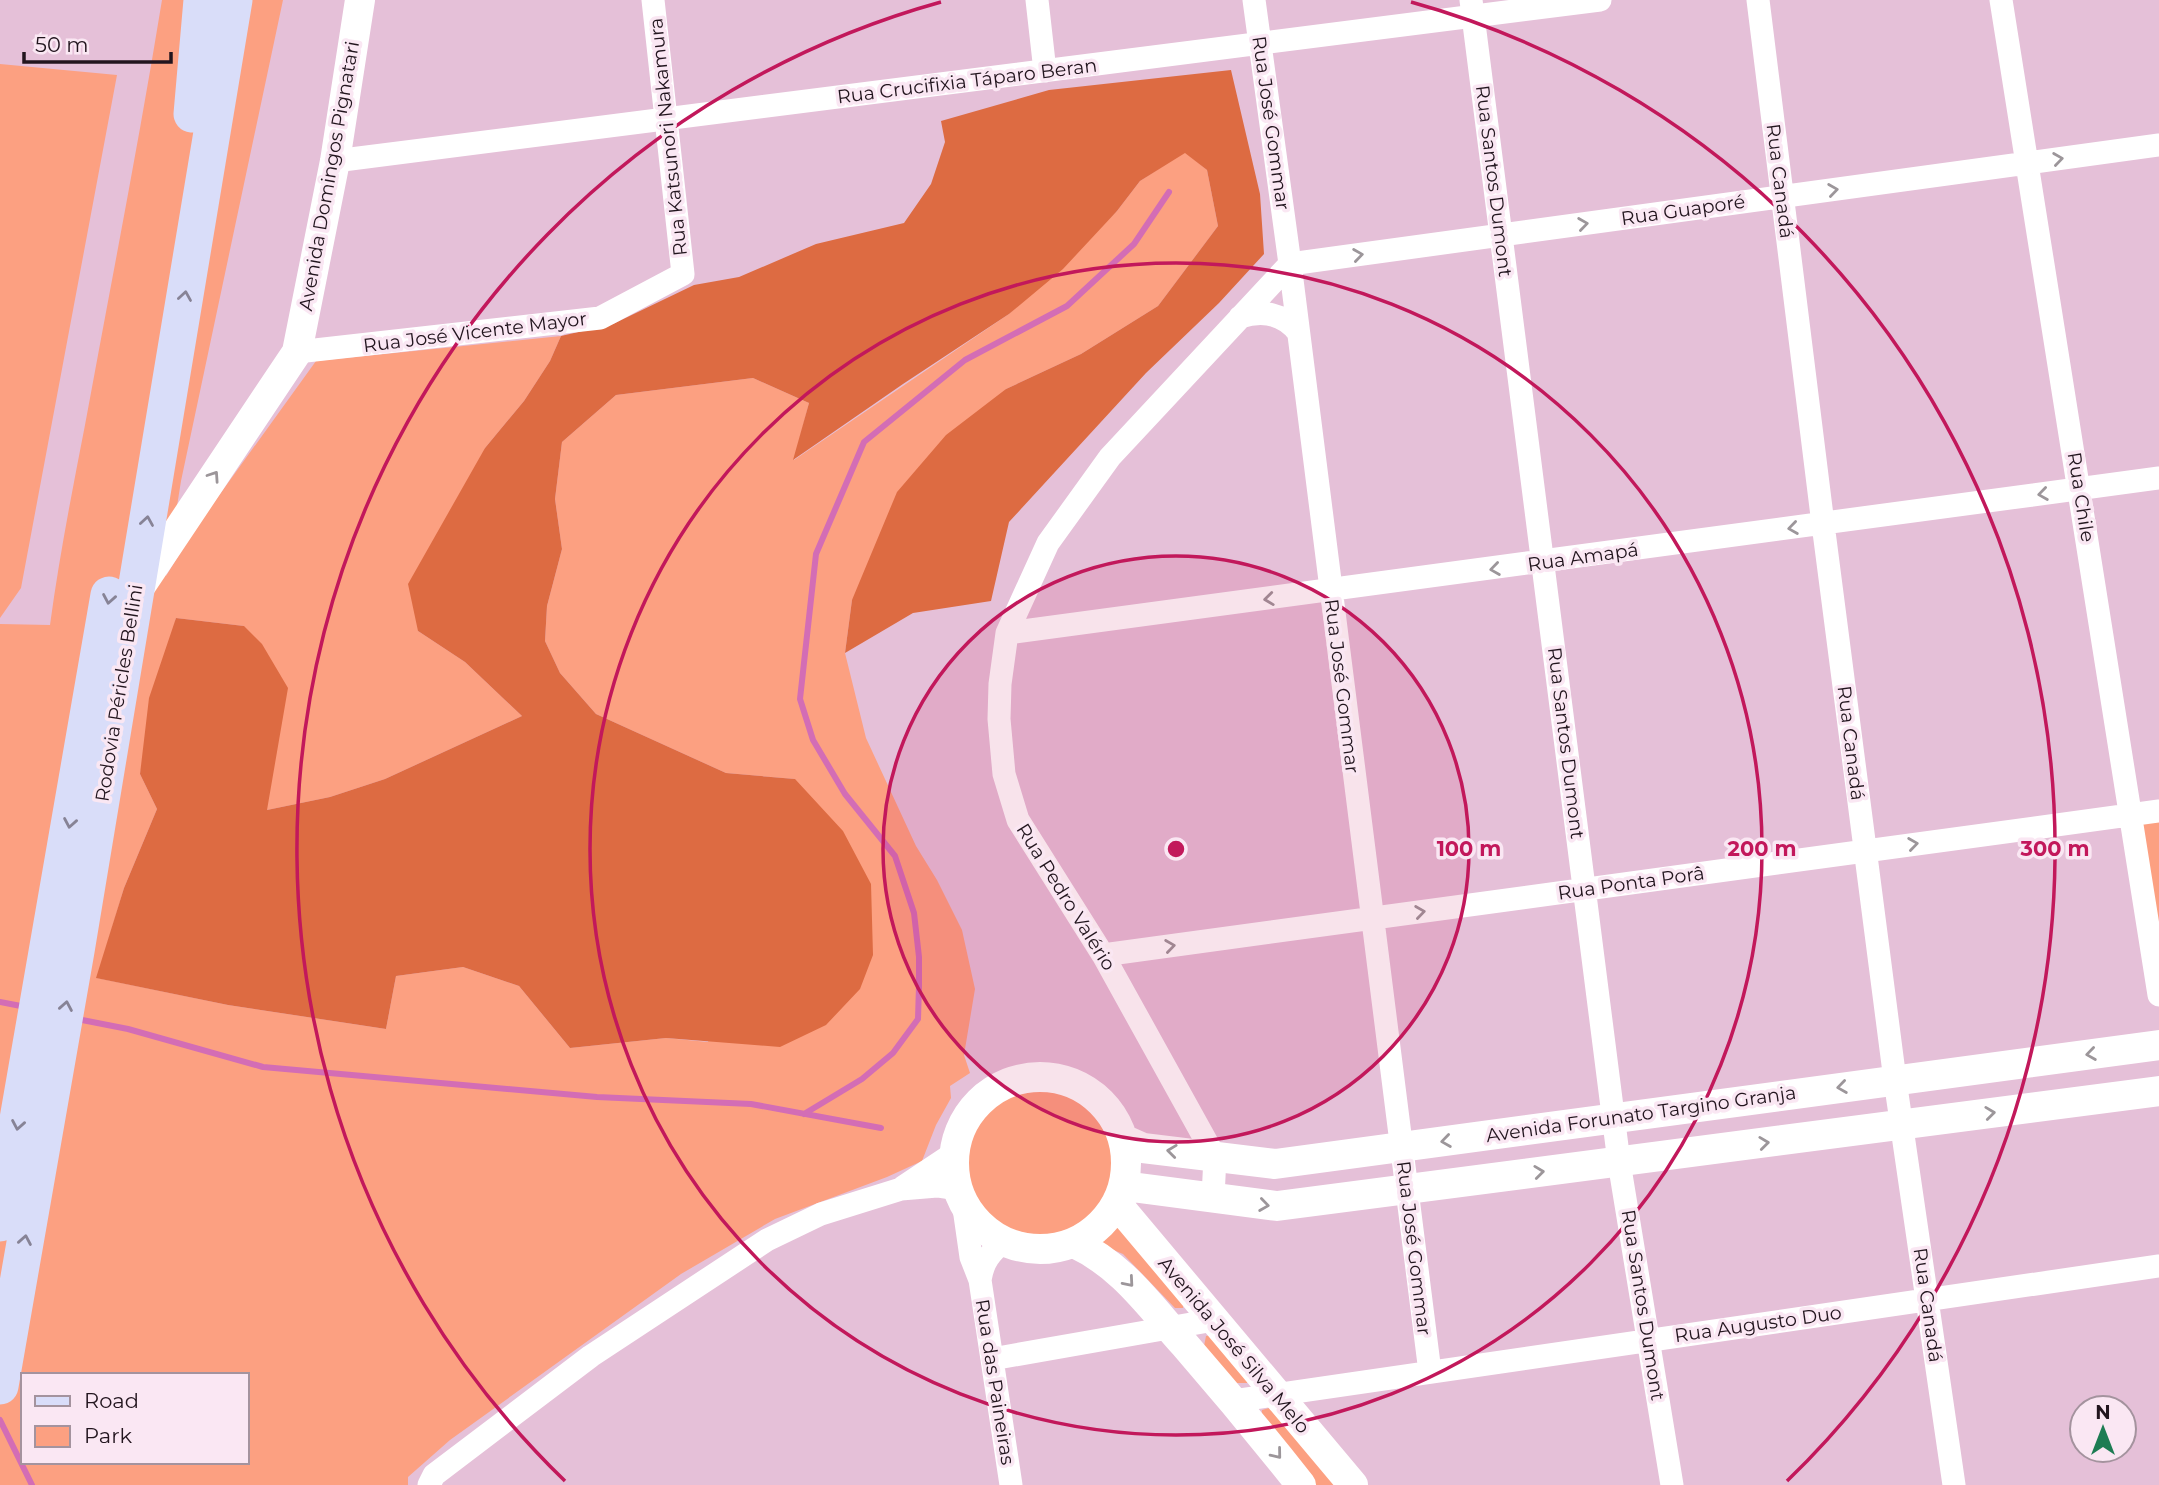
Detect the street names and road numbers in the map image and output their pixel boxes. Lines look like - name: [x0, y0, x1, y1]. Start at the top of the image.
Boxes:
- street label: Rua Katsunori Nakamura: [644, 17, 692, 257]
- street label: Rua José Gommar: [1247, 34, 1295, 212]
- street label: Avenida Domingos Pignatari: [294, 39, 364, 313]
- street label: Rua Crucifixia Táparo Beran: [836, 54, 1098, 108]
- street label: Rua Santos Dumont: [1471, 84, 1517, 278]
- street label: Rua Canadá: [1762, 122, 1798, 240]
- street label: Rua Guaporé: [1620, 190, 1746, 230]
- street label: Rua José Vicente Mayor: [362, 307, 588, 357]
- street label: Rua Chile: [2063, 450, 2099, 544]
- street label: Rua Amapá: [1526, 538, 1640, 576]
- street label: Rodovia Péricles Bellini: [90, 583, 148, 803]
- street label: Rua José Gommar: [1320, 597, 1364, 775]
- street label: Rua Santos Dumont: [1543, 646, 1589, 840]
- street label: Rua Canadá: [1833, 684, 1869, 802]
- street label: Rua Pedro Valério: [1011, 819, 1121, 975]
- street label: Rua Ponta Porâ: [1556, 861, 1706, 905]
- street label: Avenida Forunato Targino Granja: [1485, 1081, 1797, 1147]
- street label: Rua José Gommar: [1392, 1159, 1436, 1337]
- street label: Rua Santos Dumont: [1617, 1208, 1670, 1402]
- street label: Rua Canadá: [1909, 1246, 1947, 1364]
- street label: Avenida José Silva Melo: [1153, 1252, 1315, 1438]
- street label: Rua das Paineiras: [971, 1297, 1019, 1467]
- street label: Rua Augusto Duo: [1673, 1301, 1843, 1347]

